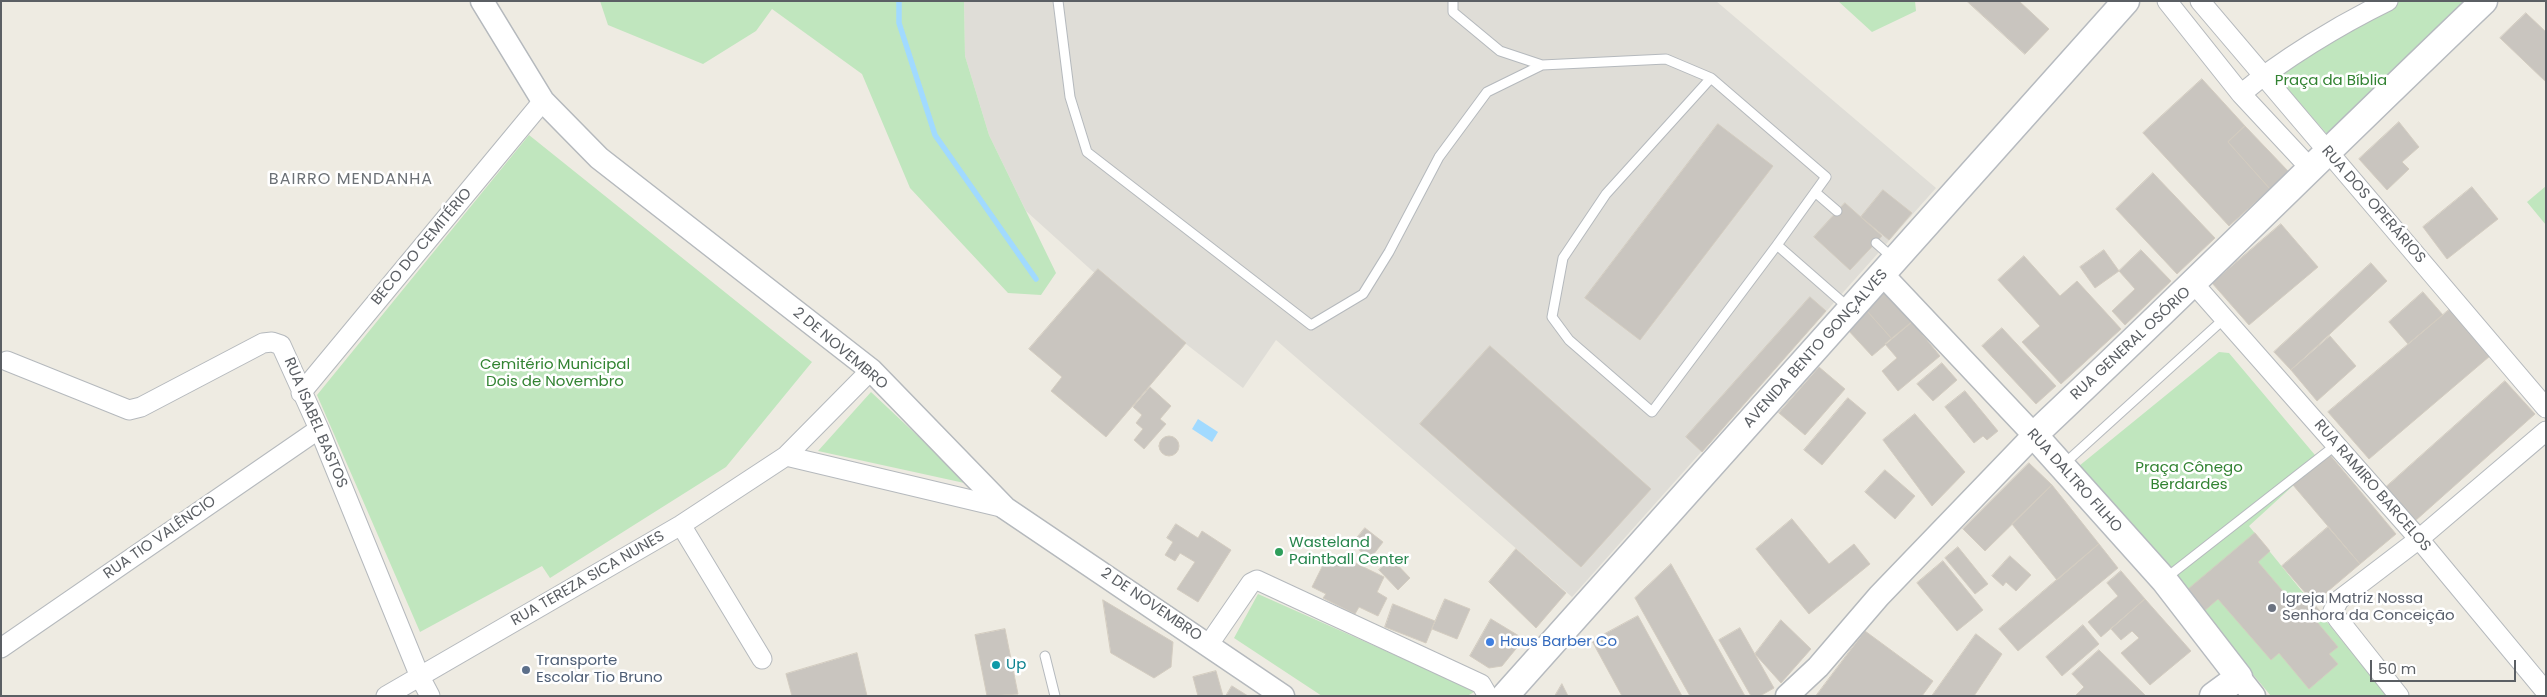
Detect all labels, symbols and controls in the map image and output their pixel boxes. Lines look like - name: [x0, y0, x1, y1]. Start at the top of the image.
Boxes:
- park label: Praça da Bíblia: [2275, 72, 2387, 90]
- street label: RUA DOS OPERÁRIOS: [2317, 143, 2429, 267]
- district label: BAIRRO MENDANHA: [267, 170, 435, 190]
- street label: BECO DO CEMITÉRIO: [368, 185, 476, 309]
- street label: AVENIDA BENTO GONÇALVES: [1740, 266, 1892, 432]
- street label: RUA GENERAL OSÓRIO: [2067, 284, 2195, 404]
- street label: 2 DE NOVEMBRO: [789, 304, 891, 394]
- street label: RUA ISABEL BASTOS: [279, 355, 351, 491]
- park label: Cemitério Municipal Dois de Novembro: [480, 356, 630, 391]
- street label: RUA RAMIRO BARCELOS: [2310, 416, 2434, 556]
- street label: RUA DALTRO FILHO: [2023, 425, 2125, 537]
- park label: Praça Cônego Berdardes: [2135, 459, 2243, 494]
- street label: RUA TIO VALÊNCIO: [100, 492, 220, 584]
- street label: RUA TEREZA SICA NUNES: [508, 528, 668, 630]
- place label: Wasteland Paintball Center: [1289, 534, 1409, 569]
- marker: Wasteland Paintball Center: [1273, 546, 1285, 558]
- street label: 2 DE NOVEMBRO: [1097, 565, 1205, 645]
- place label: Igreja Matriz Nossa Senhora da Conceição: [2282, 590, 2455, 625]
- marker: Igreja Matriz Nossa Senhora da Conceição: [2266, 602, 2278, 614]
- place label: Haus Barber Co: [1500, 633, 1617, 651]
- marker: Haus Barber Co: [1484, 636, 1496, 648]
- scale bar: [2372, 650, 2518, 682]
- place label: Transporte Escolar Tio Bruno: [536, 652, 663, 687]
- place label: Up: [1006, 656, 1026, 674]
- text: 50 m: [2378, 658, 2416, 679]
- marker: Up: [990, 659, 1002, 671]
- marker: Transporte Escolar Tio Bruno: [520, 664, 532, 676]

